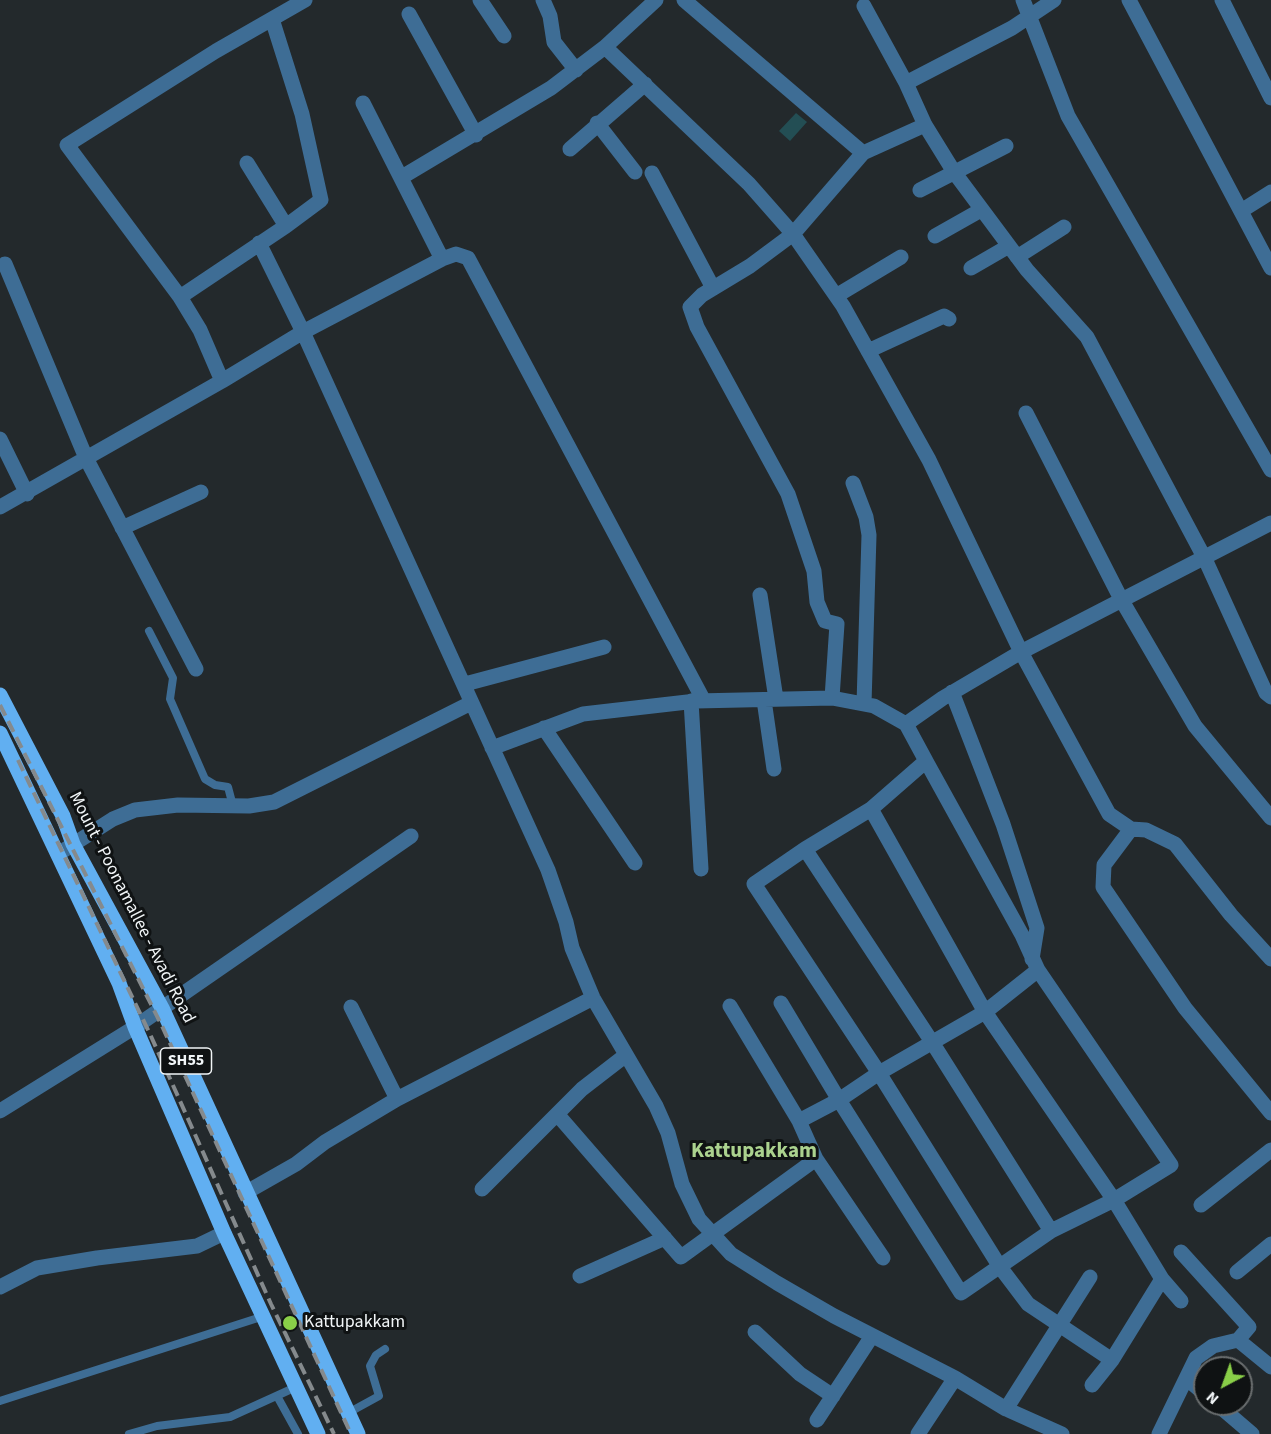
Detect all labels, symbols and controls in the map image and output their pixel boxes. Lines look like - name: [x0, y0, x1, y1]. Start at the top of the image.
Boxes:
- street label: Mount - Poonamallee - Avadi Road: [63, 789, 199, 1027]
- road number: SH55: [160, 1048, 212, 1074]
- district label: Kattupakkam: [691, 1139, 817, 1165]
- place label: Kattupakkam: [304, 1312, 405, 1334]
- marker: Kattupakkam: [281, 1314, 299, 1332]
- north arrow: [1193, 1356, 1253, 1416]
- text: N: [1201, 1386, 1224, 1410]

